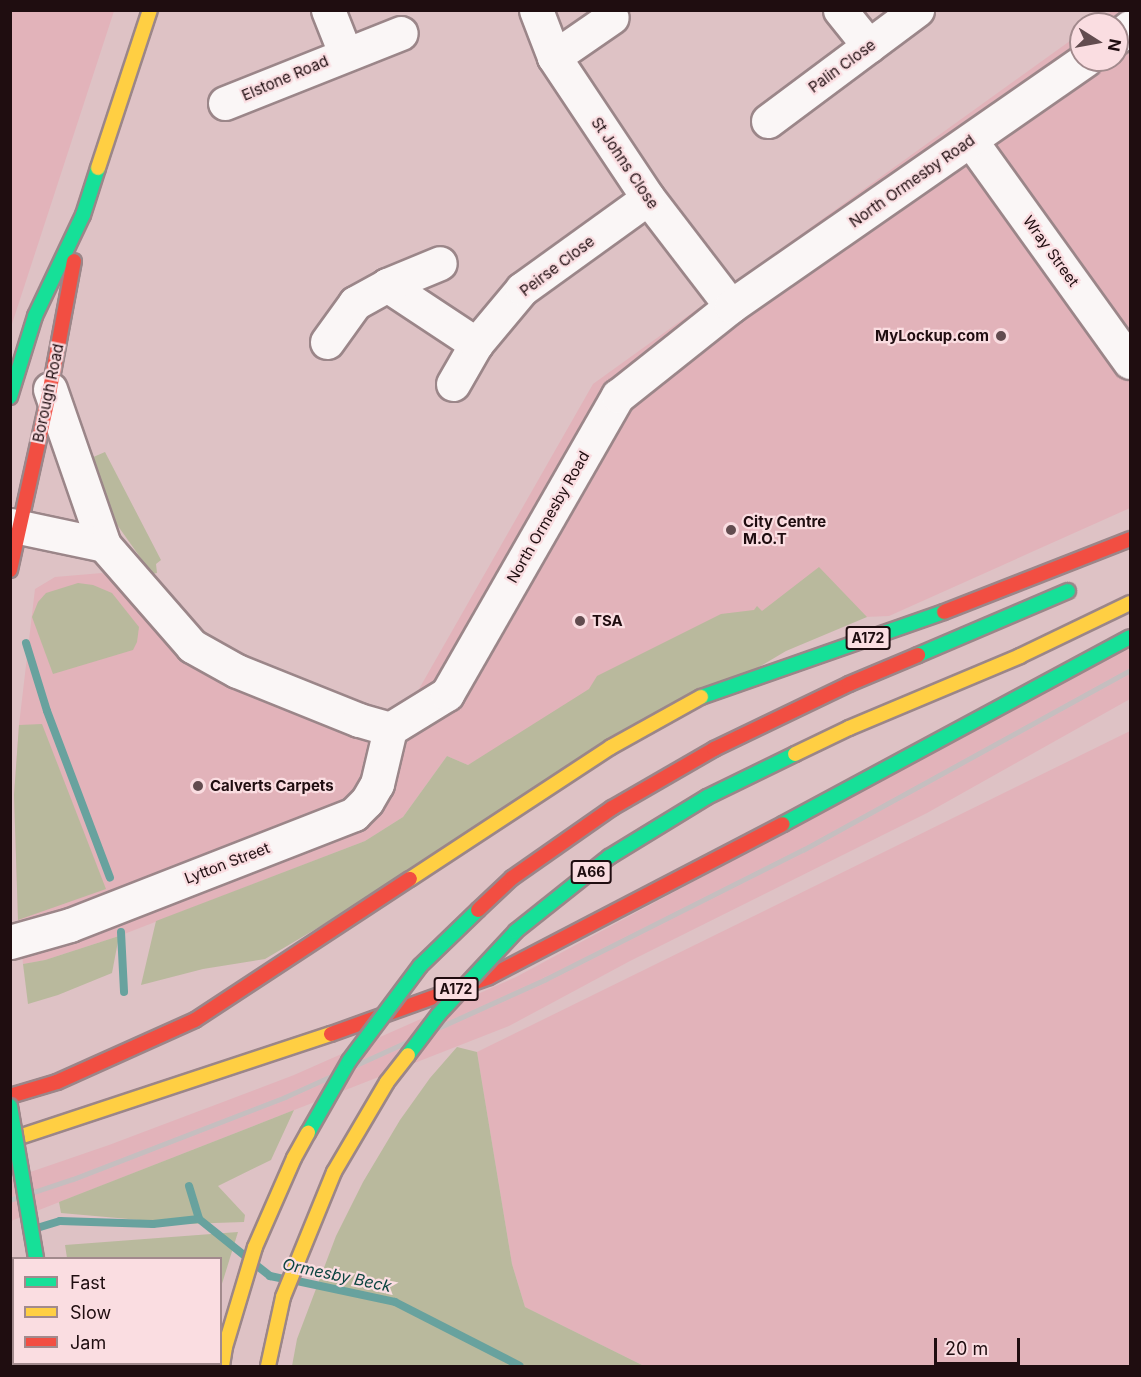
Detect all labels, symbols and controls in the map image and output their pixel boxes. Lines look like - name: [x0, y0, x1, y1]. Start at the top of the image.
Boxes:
- north arrow: [1069, 12, 1129, 72]
- street label: Palin Close: [805, 36, 879, 96]
- text: N: [1104, 37, 1126, 53]
- street label: Elstone Road: [239, 52, 331, 104]
- street label: St Johns Close: [588, 114, 662, 212]
- street label: North Ormesby Road: [846, 131, 978, 231]
- street label: Wray Street: [1019, 212, 1083, 290]
- street label: Peirse Close: [516, 232, 598, 300]
- place label: MyLockup.com: [875, 327, 989, 345]
- marker: MyLockup.com: [994, 329, 1008, 343]
- street label: Borough Road: [29, 342, 67, 444]
- street label: North Ormesby Road: [503, 448, 593, 586]
- place label: City Centre M.O.T: [743, 512, 826, 547]
- marker: City Centre M.O.T: [724, 523, 738, 537]
- place label: TSA: [592, 612, 623, 630]
- marker: TSA: [573, 614, 587, 628]
- road number: A172: [846, 627, 890, 649]
- place label: Calverts Carpets: [210, 777, 334, 795]
- marker: Calverts Carpets: [191, 779, 205, 793]
- street label: Lytton Street: [182, 839, 272, 887]
- road number: A66: [570, 861, 612, 883]
- road number: A172: [434, 978, 478, 1000]
- water label: Ormesby Beck: [281, 1254, 393, 1296]
- legend: [12, 1257, 222, 1365]
- text: Fast: [70, 1272, 106, 1293]
- text: Slow: [70, 1302, 111, 1323]
- scale bar: [937, 1326, 1022, 1364]
- text: Jam: [70, 1332, 106, 1353]
- text: 20 m: [945, 1338, 988, 1359]

